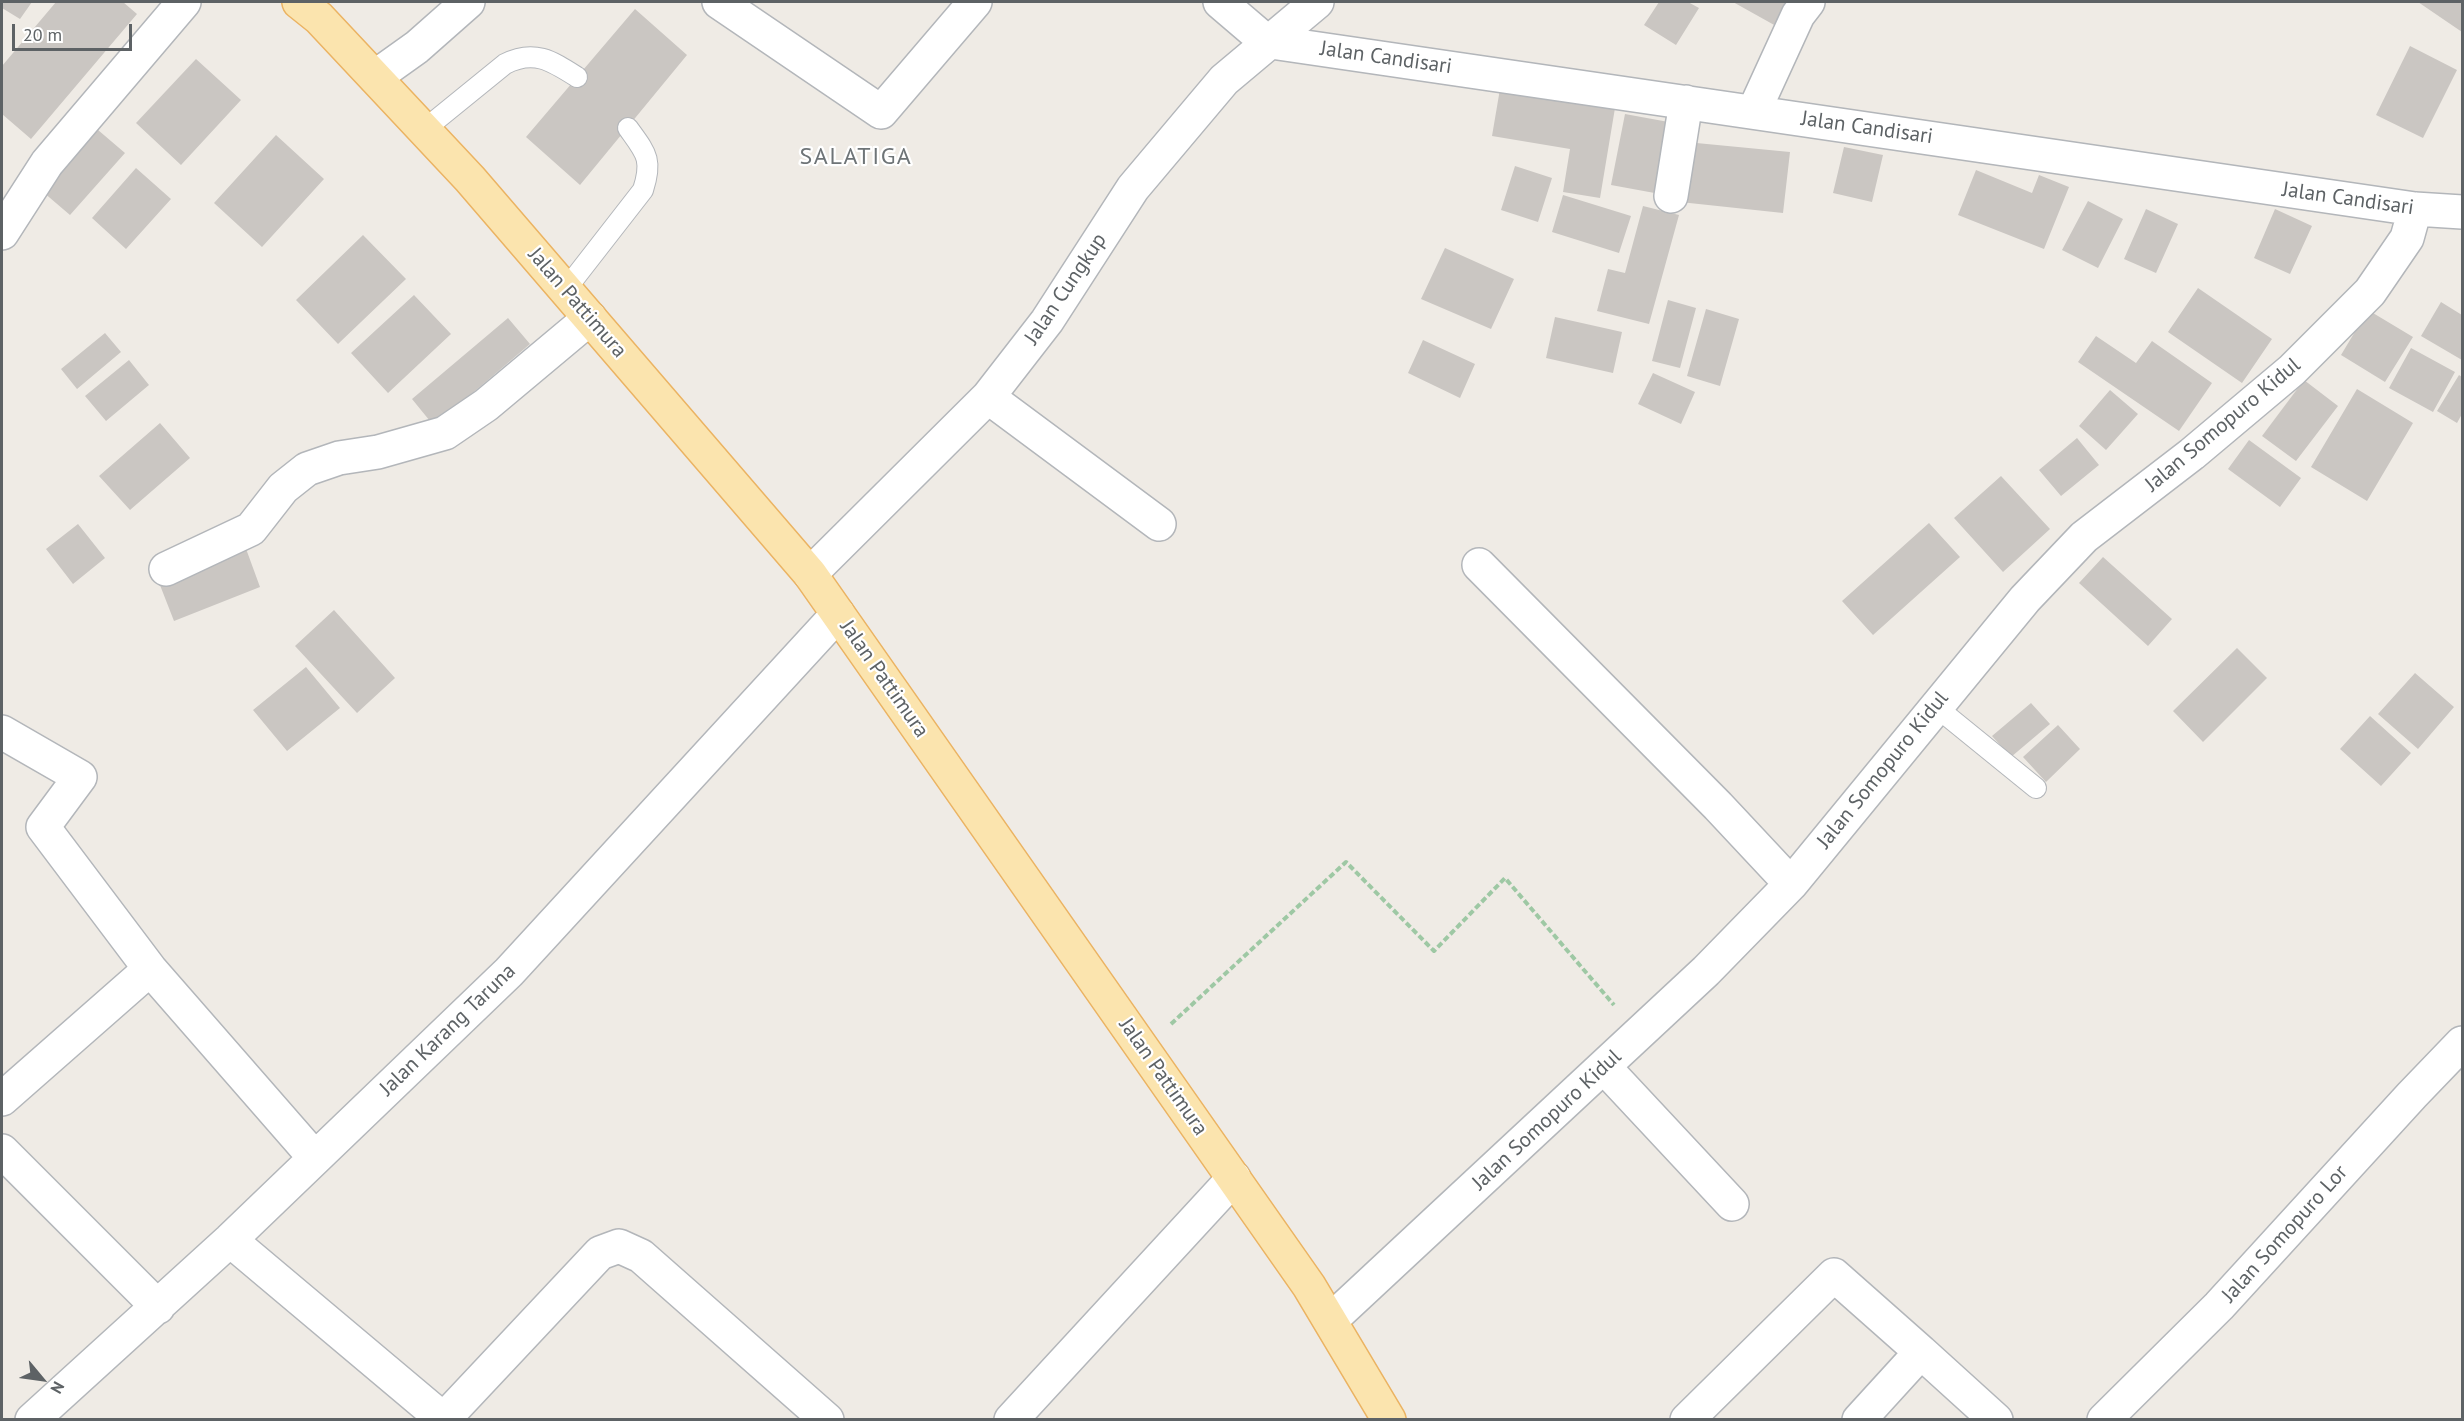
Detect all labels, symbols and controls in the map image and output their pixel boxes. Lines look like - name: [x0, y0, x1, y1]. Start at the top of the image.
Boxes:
- scale bar: [15, 12, 135, 50]
- text: 20 m: [23, 23, 62, 46]
- street label: Jalan Candisari: [1319, 36, 1453, 80]
- street label: Jalan Candisari: [1800, 106, 1934, 150]
- district label: SALATIGA: [800, 143, 912, 171]
- street label: Jalan Candisari: [2281, 177, 2415, 221]
- street label: Jalan Cungkup: [1020, 229, 1112, 349]
- street label: Jalan Pattimura: [522, 243, 632, 363]
- street label: Jalan Somopuro Kidul: [2140, 353, 2306, 497]
- street label: Jalan Pattimura: [834, 616, 934, 742]
- street label: Jalan Somopuro Kidul: [1812, 686, 1954, 854]
- street label: Jalan Karang Taruna: [375, 959, 521, 1101]
- street label: Jalan Pattimura: [1113, 1014, 1213, 1140]
- street label: Jalan Somopuro Kidul: [1467, 1044, 1627, 1196]
- street label: Jalan Somopuro Lor: [2217, 1160, 2353, 1308]
- north arrow: [12, 1349, 72, 1409]
- text: N: [46, 1378, 69, 1397]

